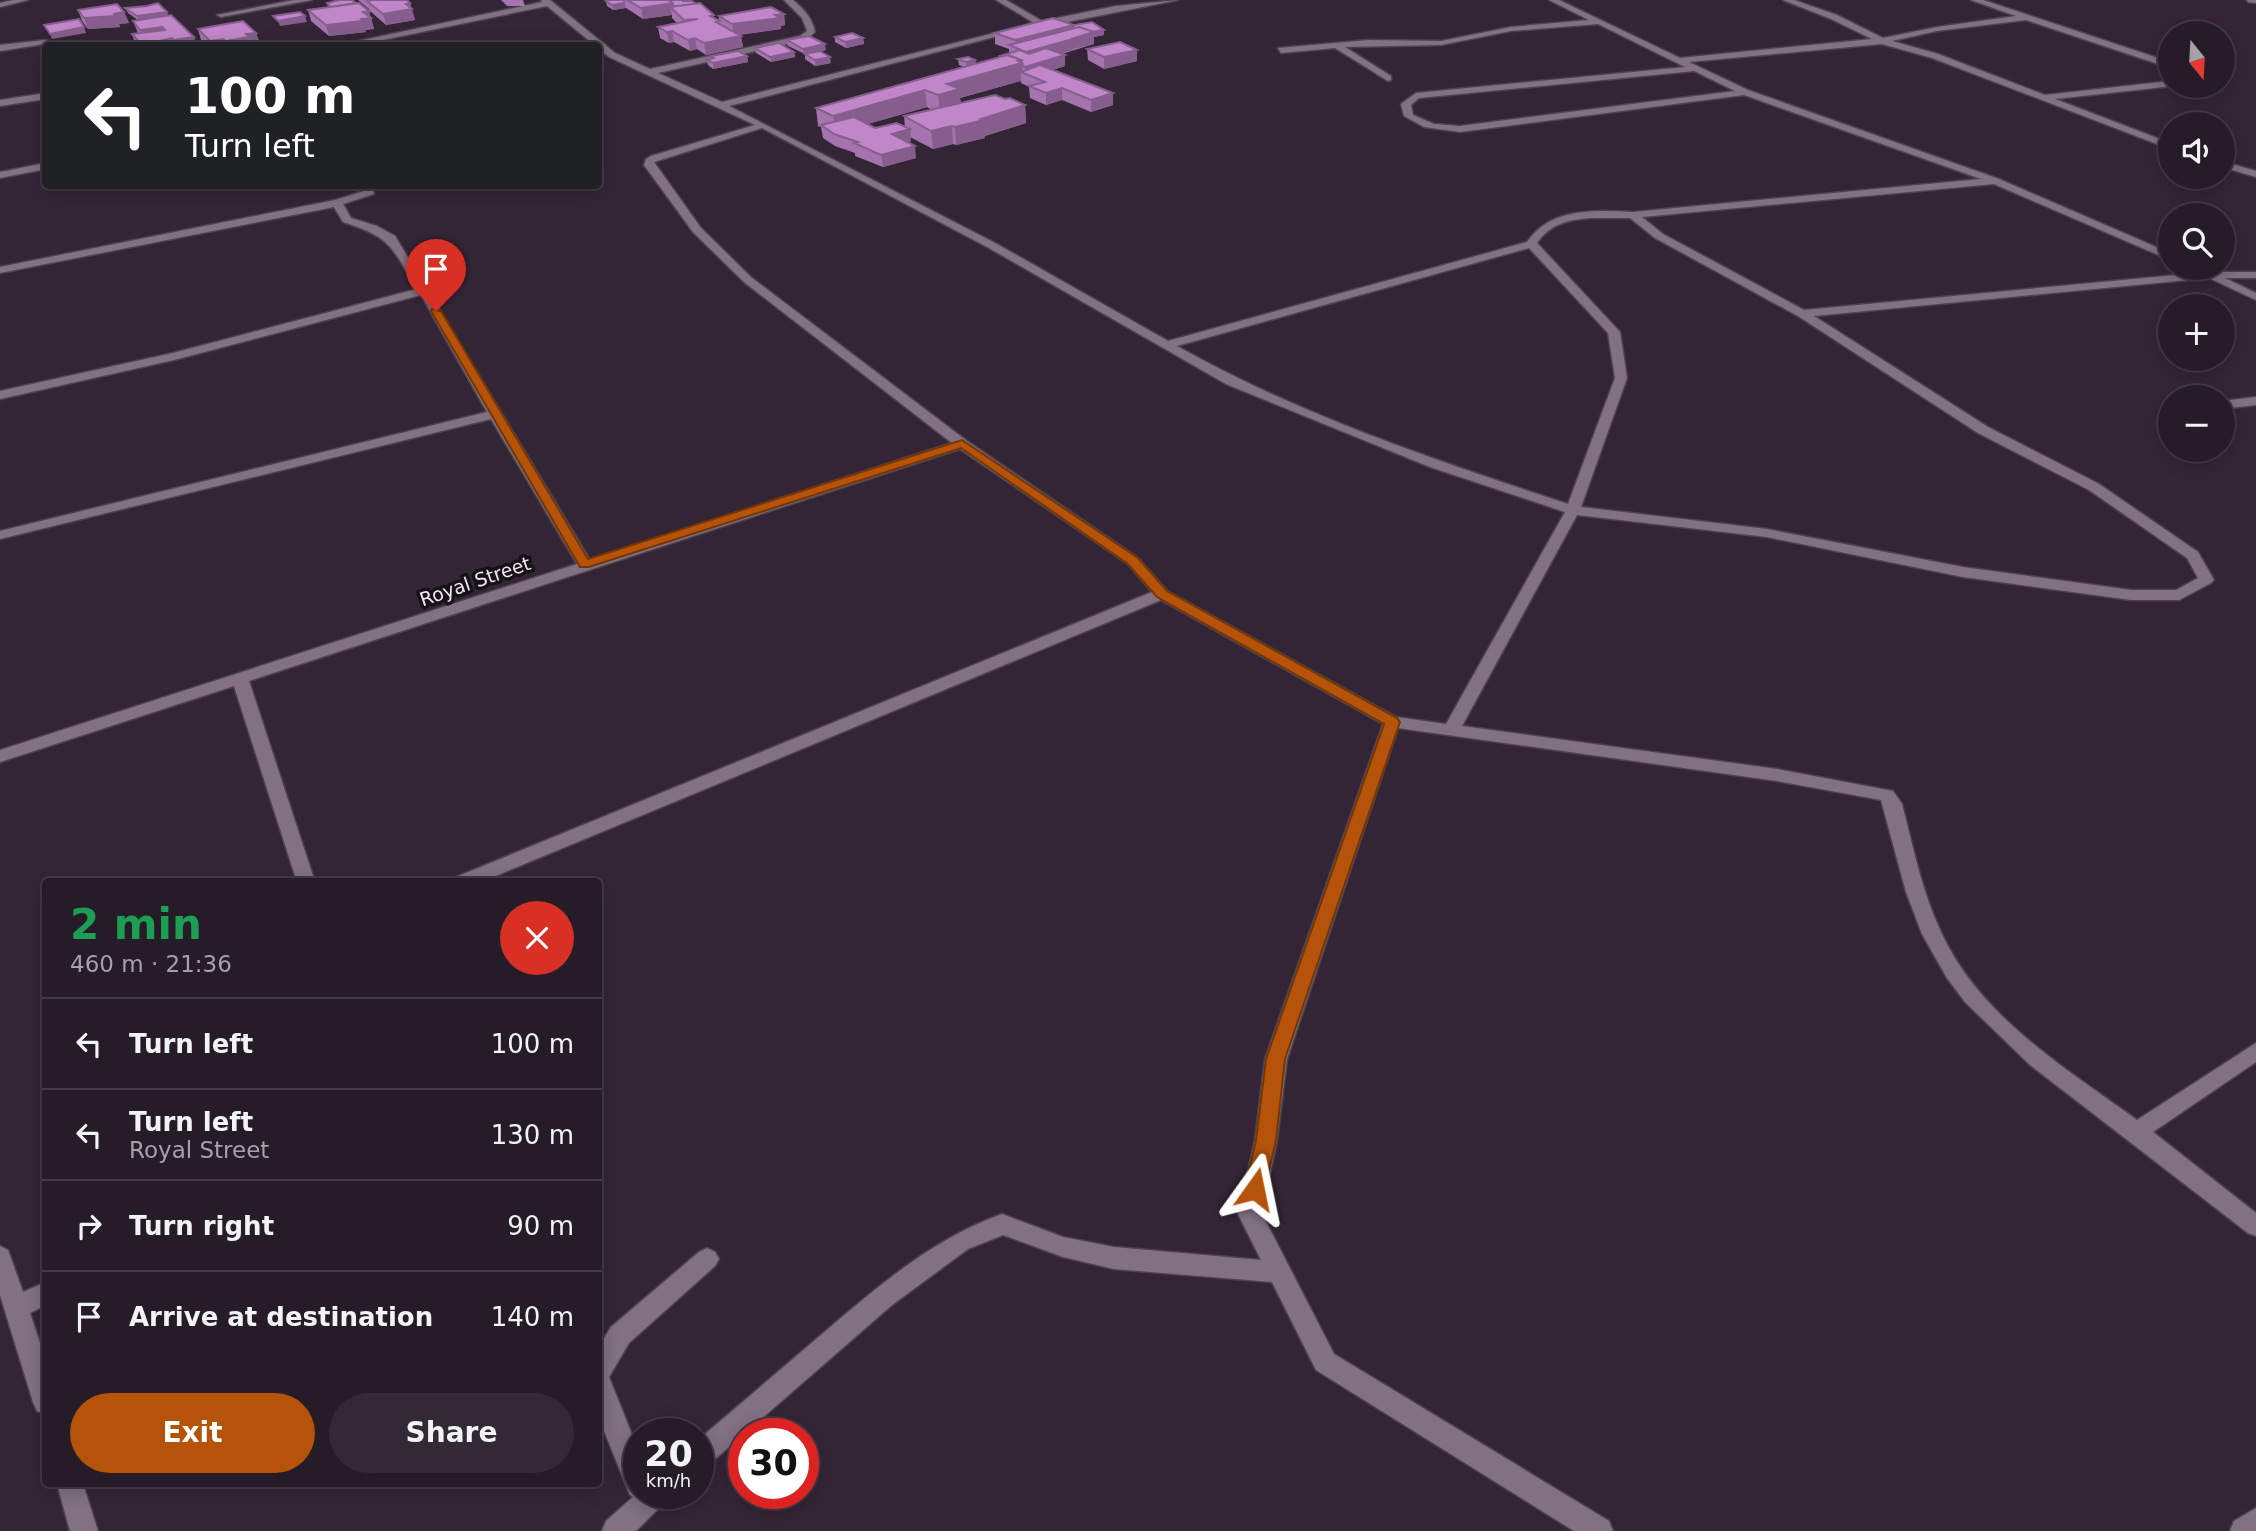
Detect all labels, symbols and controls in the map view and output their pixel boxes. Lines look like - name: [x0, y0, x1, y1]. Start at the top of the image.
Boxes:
- north arrow: [2158, 21, 2235, 98]
- map controls: [2158, 21, 2235, 462]
- text: 100 m: [185, 68, 355, 125]
- icon: left: [70, 70, 161, 161]
- button: sound: [2158, 112, 2235, 189]
- text: Turn left: [185, 127, 315, 165]
- button: search: [2158, 203, 2235, 280]
- pin: [406, 239, 466, 311]
- icon: arrive: [417, 250, 455, 288]
- button: +: [2158, 294, 2235, 371]
- button: −: [2158, 385, 2235, 462]
- street label: Royal Street: [417, 552, 533, 610]
- text: 2 min: [70, 900, 202, 949]
- button: close: [500, 901, 574, 975]
- text: 460 m · 21:36: [70, 951, 232, 977]
- icon: left: [70, 1025, 108, 1063]
- text: Turn left: [129, 1029, 253, 1059]
- text: 100 m: [491, 1029, 574, 1059]
- text: Turn left: [129, 1107, 253, 1137]
- icon: left: [70, 1116, 108, 1154]
- text: 130 m: [491, 1120, 574, 1150]
- text: Royal Street: [129, 1137, 269, 1163]
- position arrow: [1218, 1152, 1292, 1226]
- icon: right: [70, 1207, 108, 1245]
- text: Turn right: [129, 1211, 274, 1241]
- text: 90 m: [507, 1211, 574, 1241]
- icon: arrive: [70, 1298, 108, 1336]
- text: Arrive at destination: [129, 1302, 433, 1332]
- text: 140 m: [491, 1302, 574, 1332]
- button: Exit: [70, 1393, 315, 1473]
- button: Share: [329, 1393, 574, 1473]
- speed limit sign: 30: [728, 1418, 819, 1509]
- text: 20: [644, 1434, 693, 1474]
- text: km/h: [646, 1470, 691, 1491]

